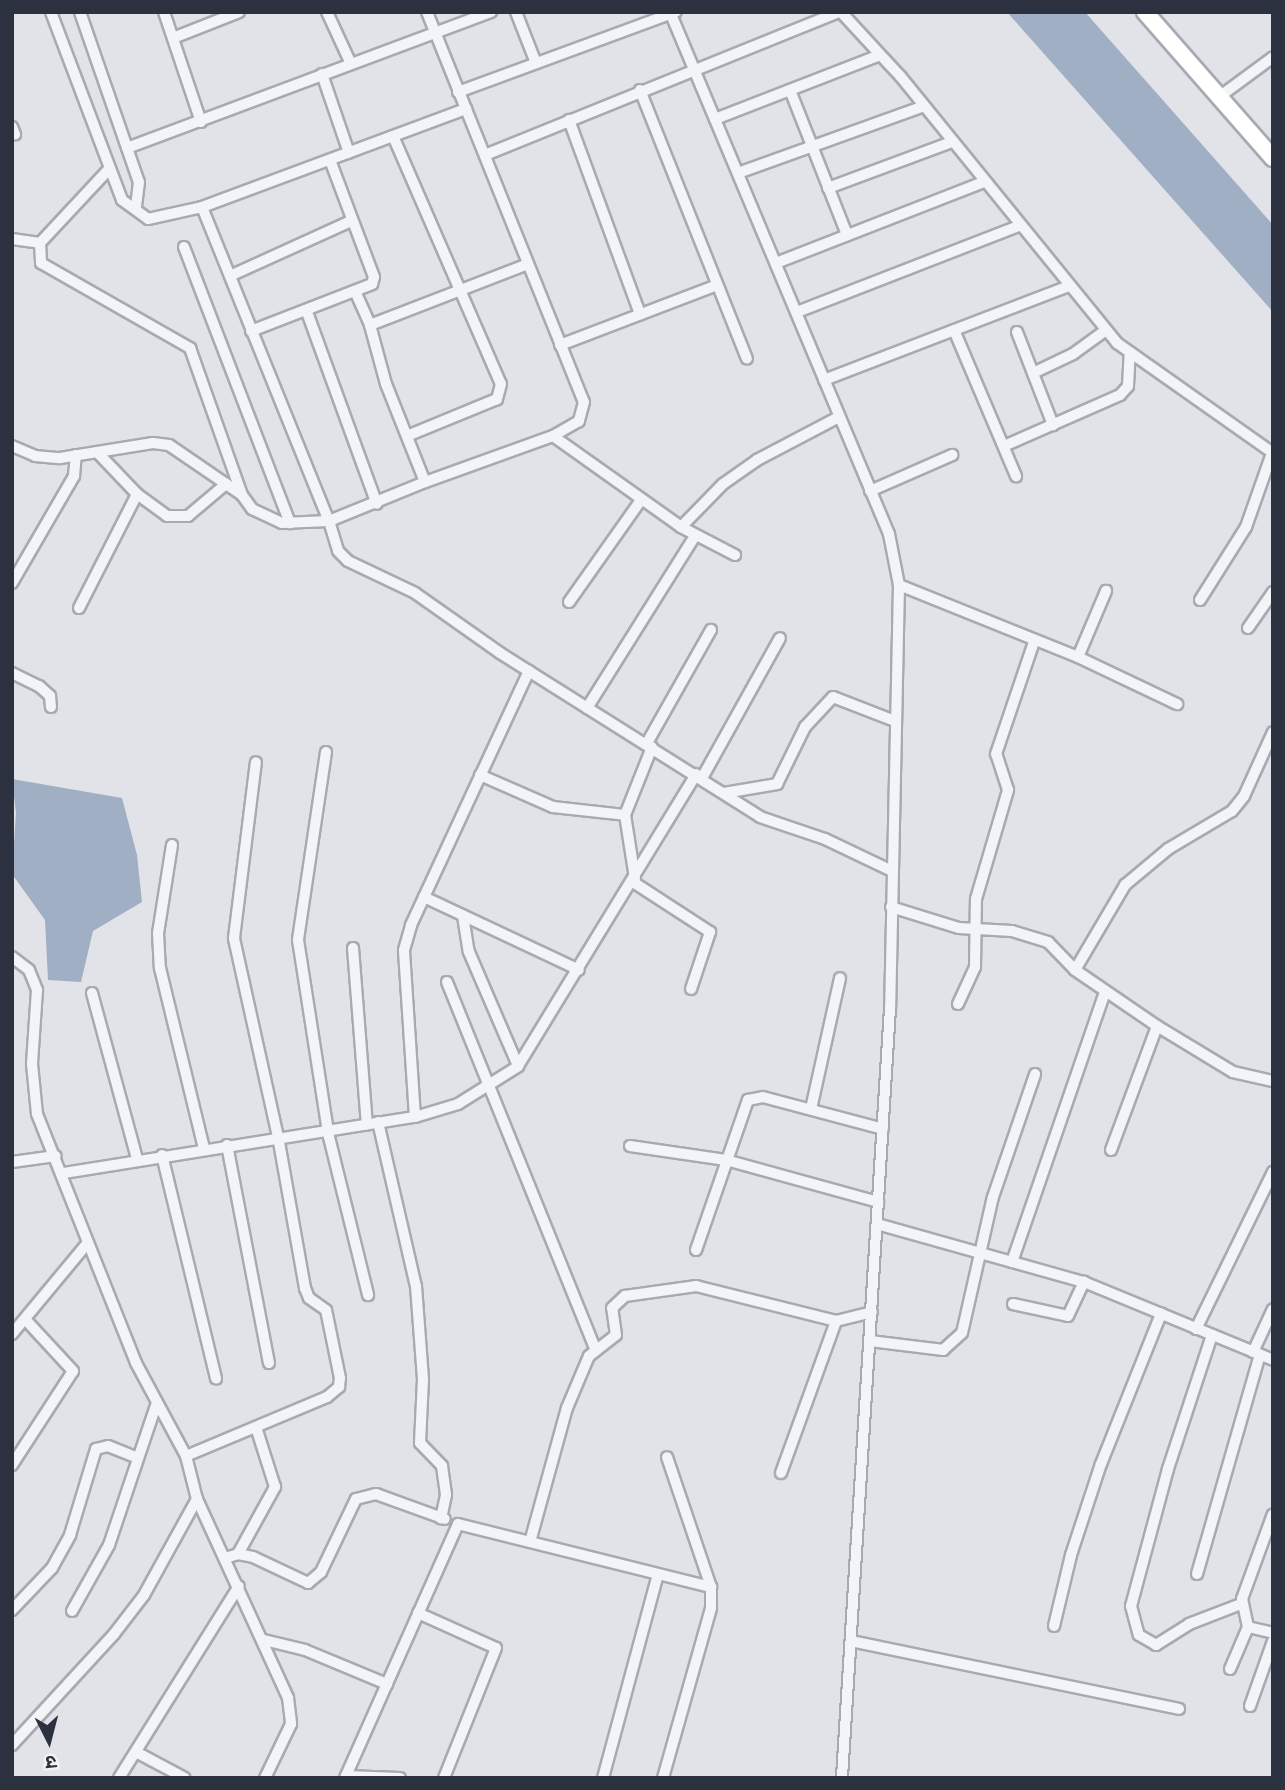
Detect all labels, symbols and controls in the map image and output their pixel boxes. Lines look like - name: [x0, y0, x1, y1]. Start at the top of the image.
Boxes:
- north arrow: [14, 1706, 84, 1776]
- text: उ: [44, 1749, 58, 1775]

